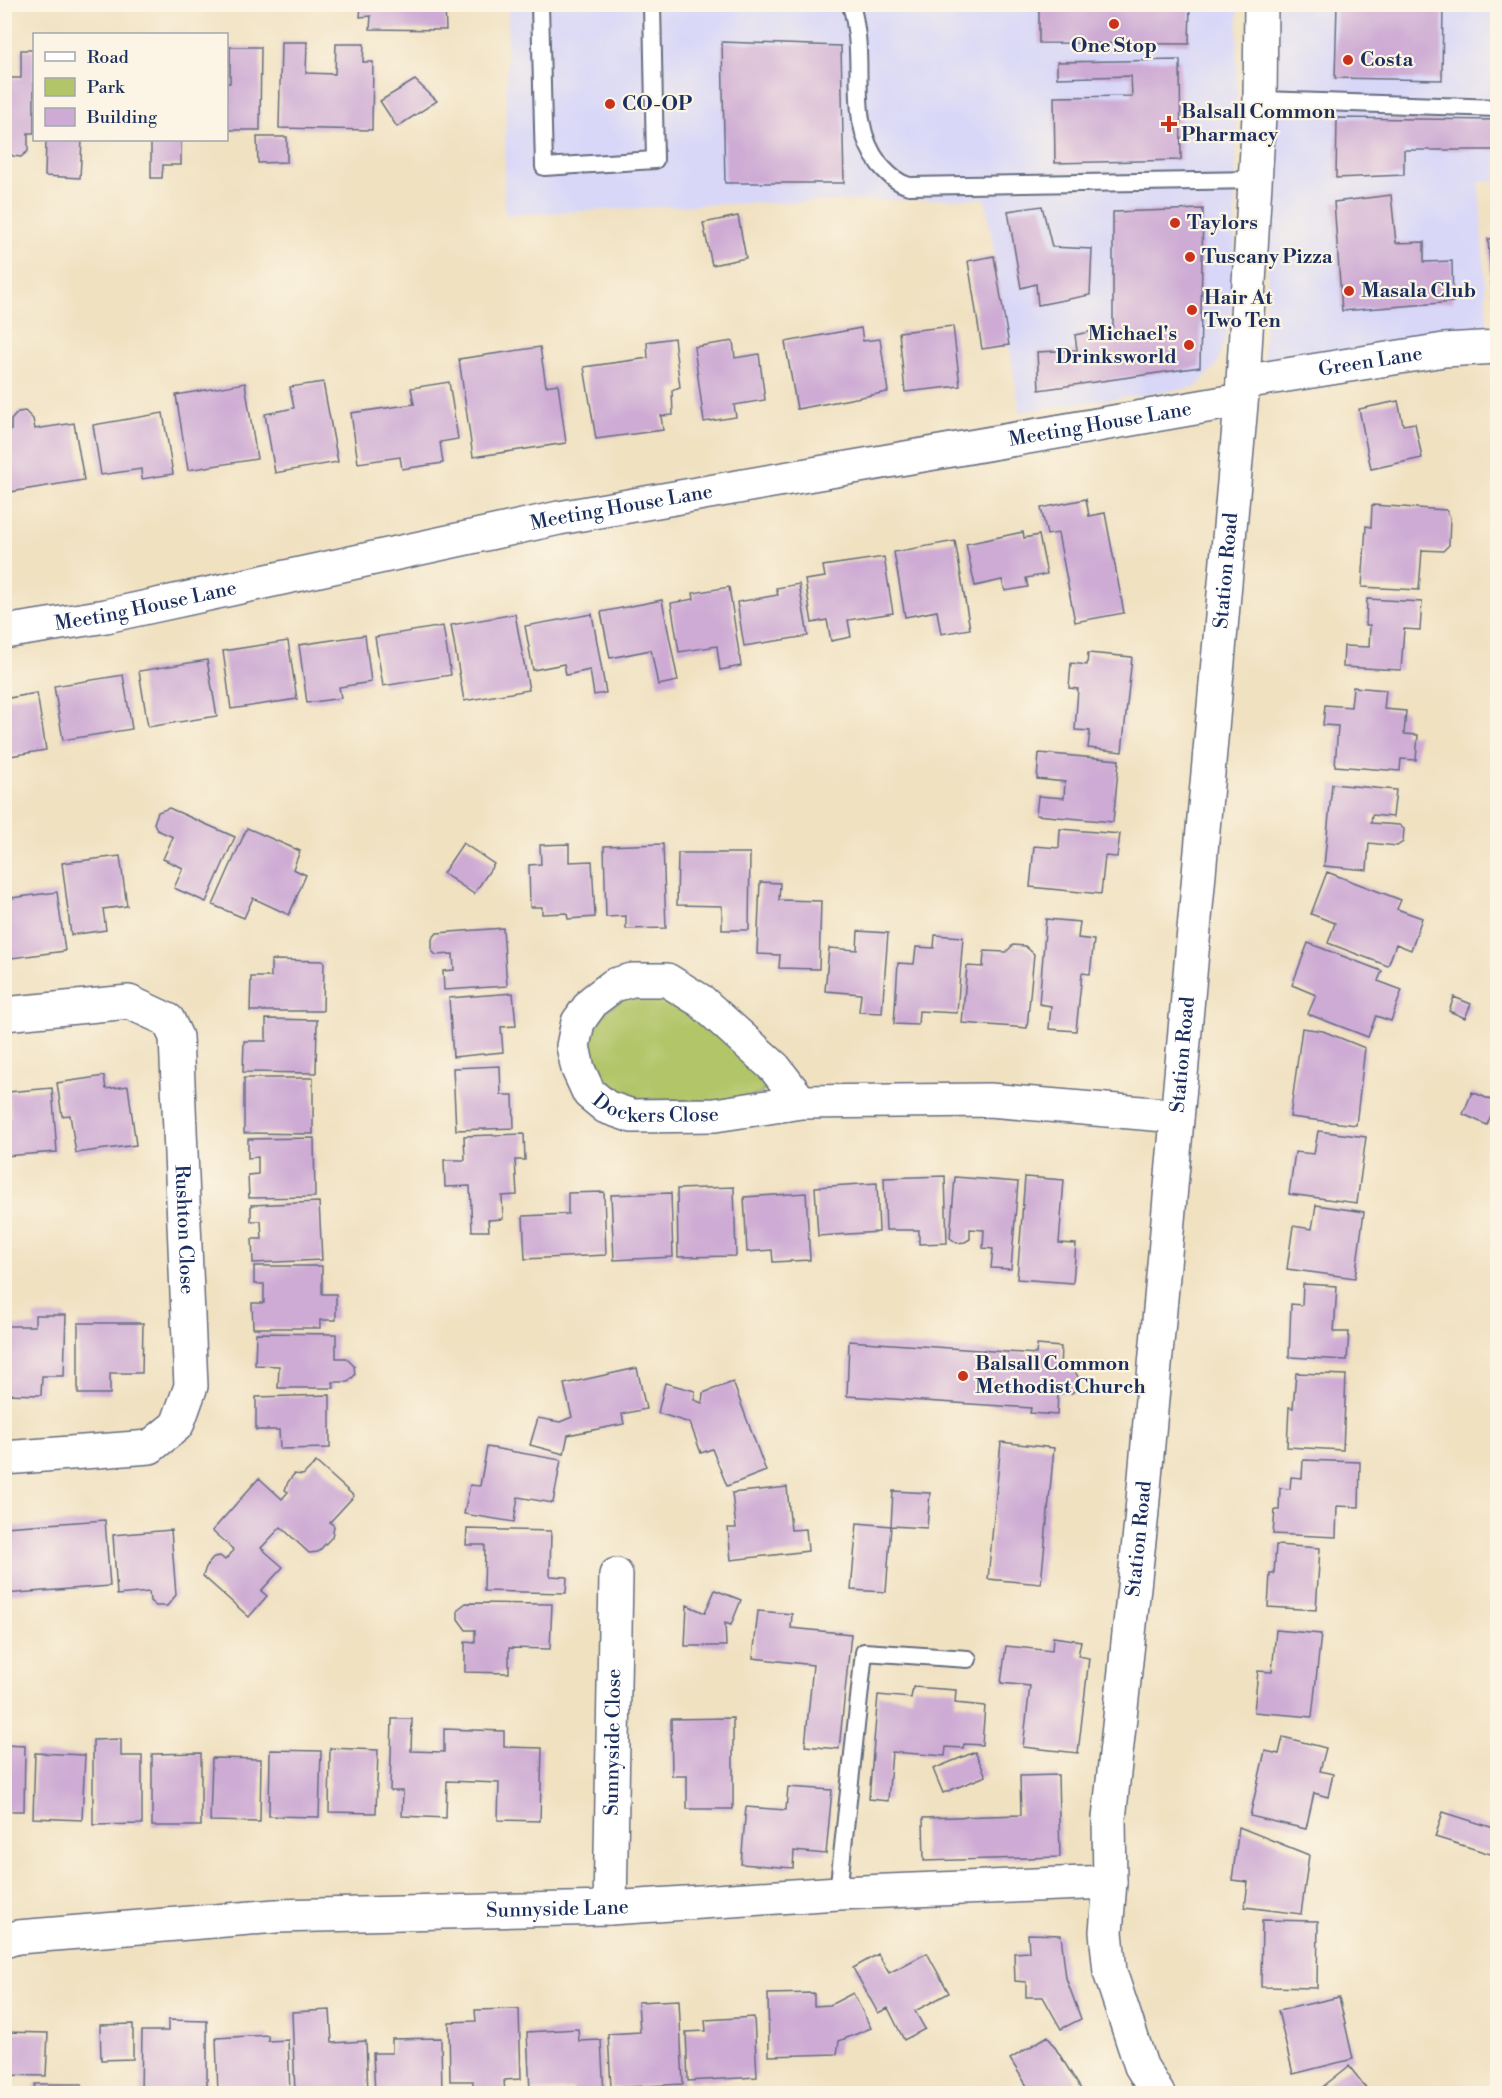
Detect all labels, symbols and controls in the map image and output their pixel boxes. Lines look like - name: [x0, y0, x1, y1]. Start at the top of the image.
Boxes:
- marker: One Stop: [1107, 17, 1121, 31]
- legend: [33, 33, 228, 141]
- place label: One Stop: [1071, 34, 1157, 59]
- text: Road: [87, 46, 130, 69]
- place label: Costa: [1360, 48, 1413, 73]
- marker: Costa: [1341, 53, 1355, 67]
- text: Park: [87, 76, 126, 99]
- place label: CO-OP: [622, 92, 692, 117]
- marker: CO-OP: [603, 97, 617, 111]
- place label: Balsall Common Pharmacy: [1181, 100, 1336, 148]
- text: Building: [86, 106, 158, 129]
- marker: Balsall Common Pharmacy: [1162, 117, 1176, 131]
- place label: Taylors: [1187, 211, 1258, 236]
- marker: Taylors: [1168, 216, 1182, 230]
- place label: Tuscany Pizza: [1202, 245, 1333, 270]
- marker: Tuscany Pizza: [1183, 250, 1197, 264]
- place label: Masala Club: [1361, 279, 1476, 304]
- marker: Masala Club: [1342, 284, 1356, 298]
- place label: Hair At Two Ten: [1204, 286, 1281, 334]
- marker: Hair At Two Ten: [1185, 303, 1199, 317]
- place label: Michael's Drinksworld: [1056, 322, 1177, 370]
- marker: Michael's Drinksworld: [1182, 338, 1196, 352]
- street label: Green Lane: [1317, 341, 1424, 382]
- street label: Meeting House Lane: [1007, 396, 1194, 452]
- street label: Meeting House Lane: [528, 479, 715, 536]
- street label: Station Road: [1208, 511, 1244, 630]
- street label: Meeting House Lane: [53, 576, 239, 636]
- street label: Station Road: [1165, 995, 1201, 1114]
- street label: Dockers Close: [587, 1088, 719, 1129]
- street label: Rushton Close: [169, 1164, 200, 1295]
- place label: Balsall Common Methodist Church: [975, 1352, 1146, 1400]
- marker: Balsall Common Methodist Church: [956, 1369, 970, 1383]
- street label: Station Road: [1121, 1479, 1157, 1598]
- street label: Sunnyside Close: [599, 1668, 627, 1816]
- street label: Sunnyside Lane: [486, 1894, 630, 1923]

